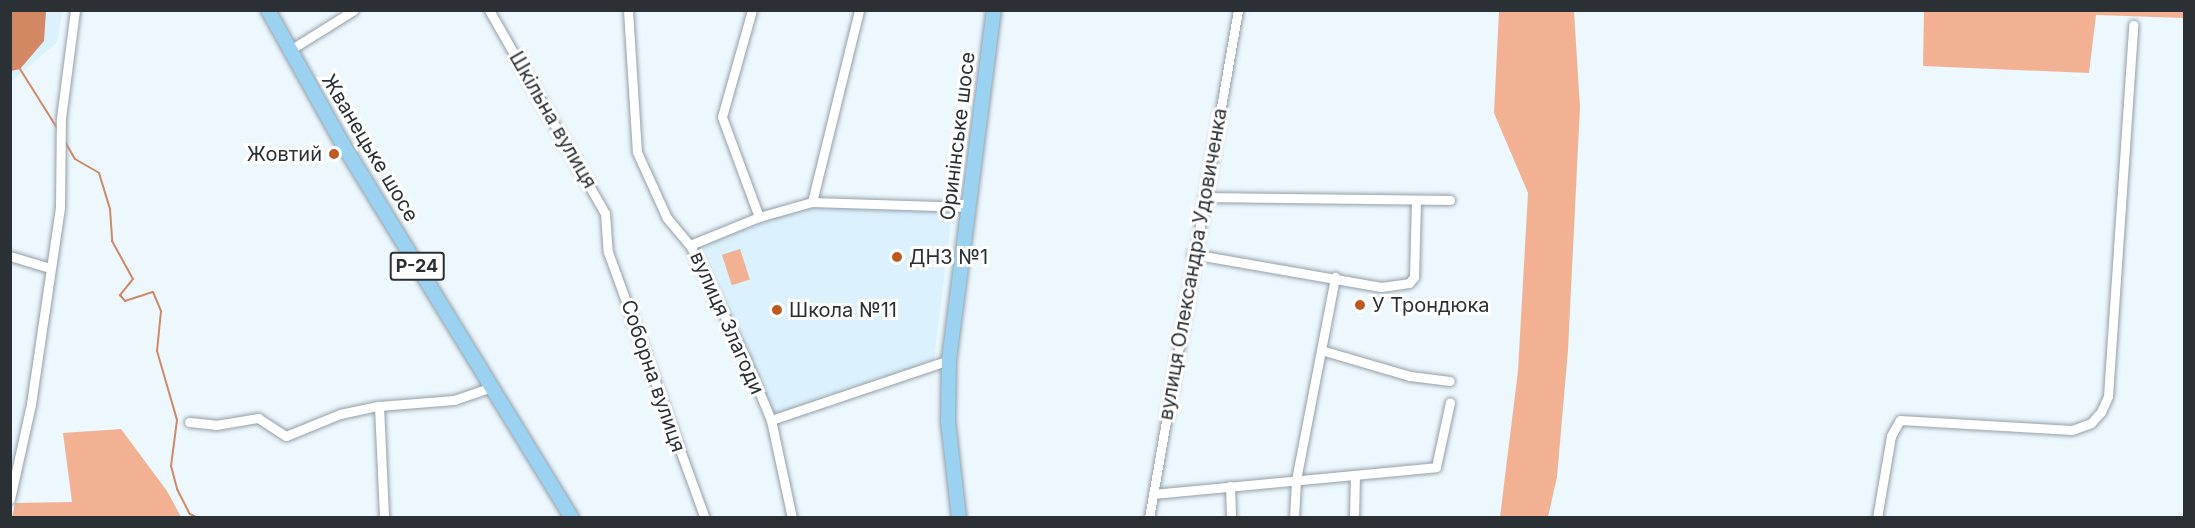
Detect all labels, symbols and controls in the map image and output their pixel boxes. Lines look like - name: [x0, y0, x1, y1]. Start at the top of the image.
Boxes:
- street label: Шкільна вулиця: [504, 47, 602, 193]
- street label: Оринінське шосе: [936, 50, 980, 222]
- street label: Жванецьке шосе: [317, 70, 423, 226]
- street label: вулиця Олександра Удовиченка: [1154, 106, 1232, 422]
- place label: Жовтий: [247, 142, 322, 166]
- marker: Жовтий: [327, 147, 341, 161]
- place label: ДНЗ №1: [909, 245, 988, 269]
- street label: вулиця Злагоди: [685, 248, 769, 398]
- marker: ДНЗ №1: [890, 250, 904, 264]
- road number: Р-24: [388, 251, 446, 281]
- place label: У Трондюка: [1372, 293, 1490, 317]
- street label: Соборна вулиця: [616, 297, 690, 455]
- place label: Школа №11: [789, 298, 897, 322]
- marker: У Трондюка: [1353, 298, 1367, 312]
- marker: Школа №11: [770, 303, 784, 317]

